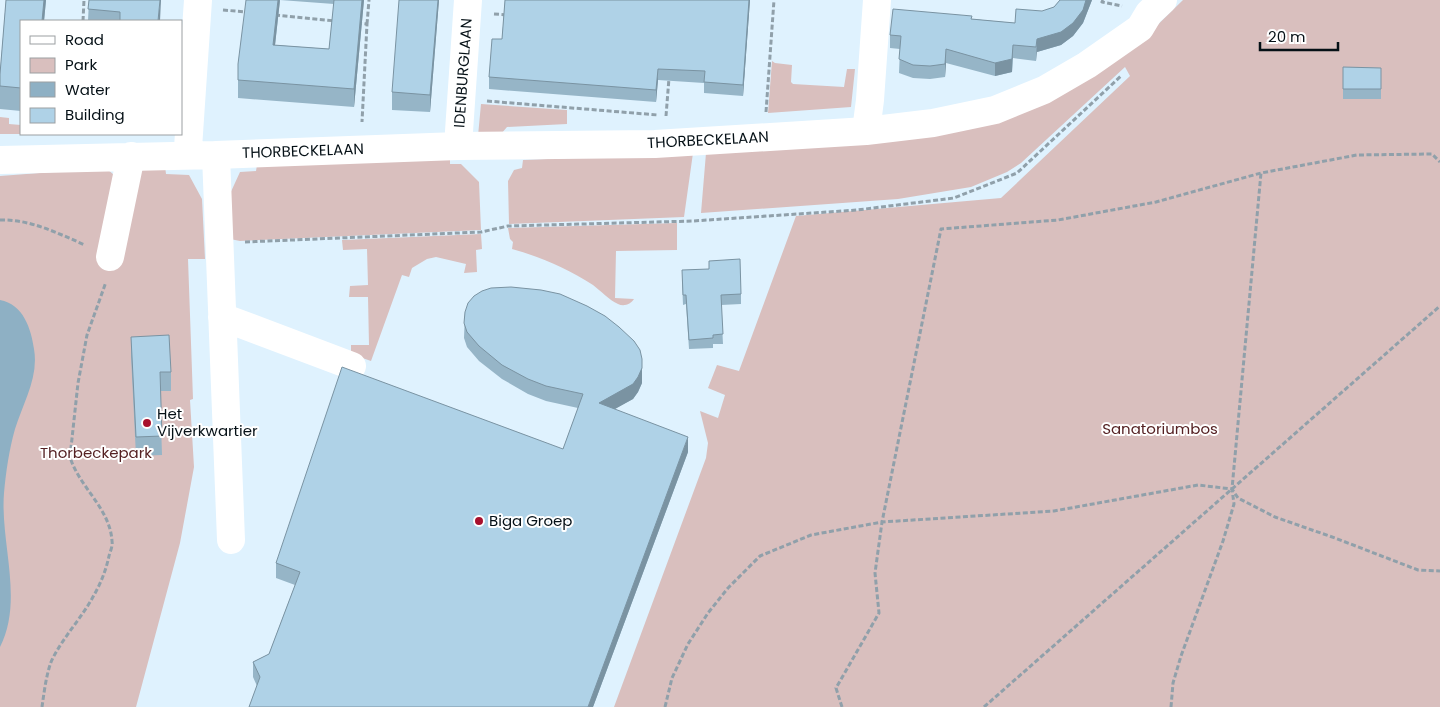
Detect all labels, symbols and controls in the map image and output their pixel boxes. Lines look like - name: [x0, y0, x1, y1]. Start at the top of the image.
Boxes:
- street label: IDENBURGLAAN: [448, 17, 477, 129]
- legend: [20, 20, 182, 135]
- scale bar: [1260, 20, 1338, 52]
- text: 20 m: [1268, 26, 1306, 47]
- text: Road: [65, 29, 104, 50]
- text: Park: [65, 54, 97, 75]
- text: Water: [65, 79, 111, 100]
- text: Building: [65, 104, 125, 125]
- street label: THORBECKELAAN: [647, 126, 769, 153]
- street label: THORBECKELAAN: [242, 138, 364, 163]
- place label: Het Vijverkwartier: [157, 403, 258, 441]
- marker: Het Vijverkwartier: [141, 417, 153, 429]
- park label: Sanatoriumbos: [1102, 418, 1218, 439]
- park label: Thorbeckepark: [40, 442, 152, 463]
- place label: Biga Groep: [489, 510, 572, 531]
- marker: Biga Groep: [473, 515, 485, 527]

